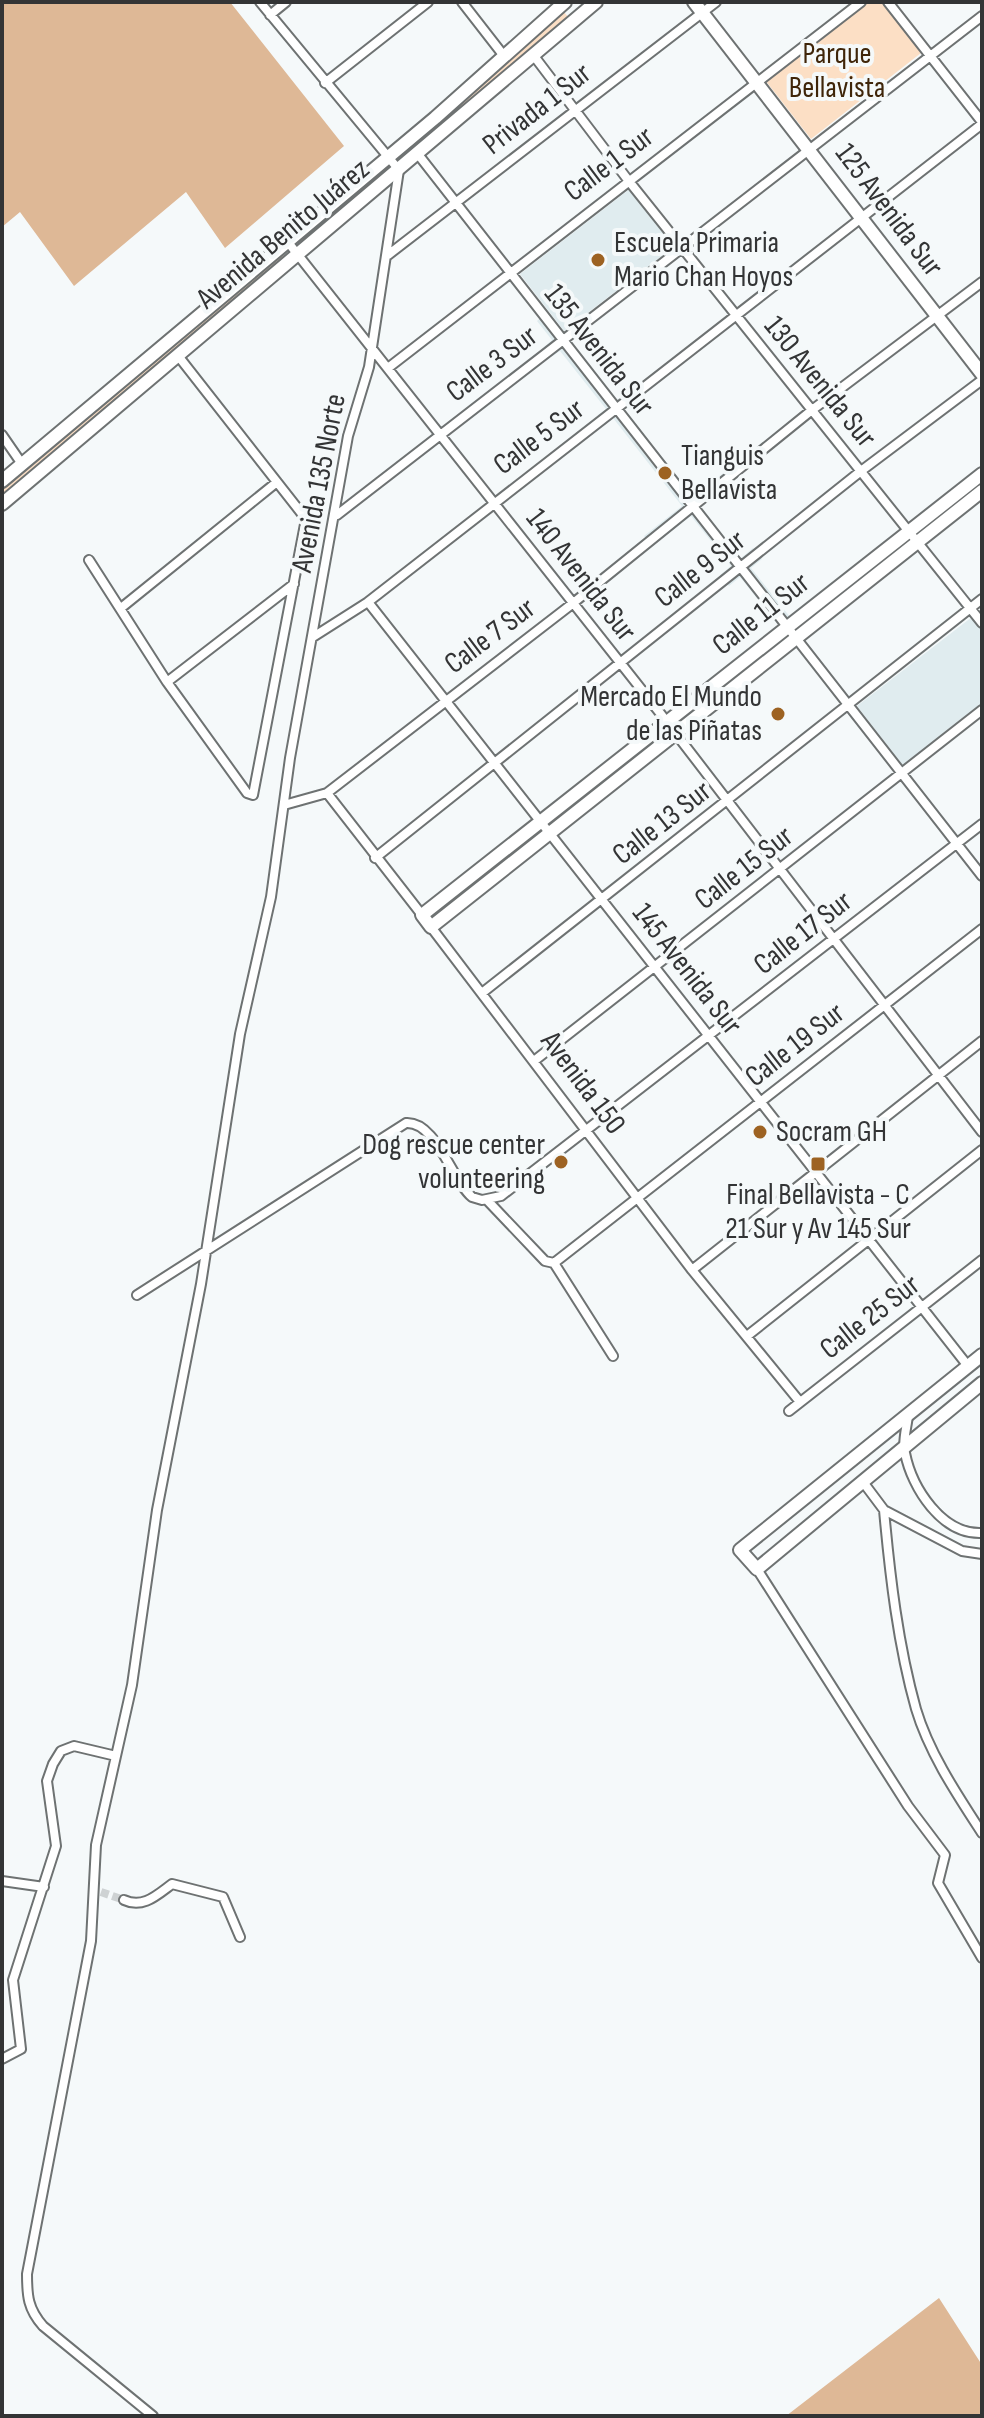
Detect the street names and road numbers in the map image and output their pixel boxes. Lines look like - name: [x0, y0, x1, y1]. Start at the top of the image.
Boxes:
- street label: Privada 1 Sur: [476, 55, 599, 162]
- street label: Calle 1 Sur: [557, 118, 661, 209]
- street label: 125 Avenida Sur: [827, 136, 951, 284]
- street label: Avenida Benito Juárez: [189, 151, 377, 317]
- street label: 135 Avenida Sur: [536, 277, 662, 423]
- street label: 130 Avenida Sur: [756, 309, 884, 455]
- street label: Calle 3 Sur: [439, 318, 545, 410]
- street label: Avenida 135 Norte: [284, 391, 354, 576]
- street label: Calle 5 Sur: [486, 391, 592, 483]
- street label: 140 Avenida Sur: [518, 502, 644, 649]
- street label: Calle 9 Sur: [647, 522, 753, 616]
- street label: Calle 11 Sur: [705, 565, 817, 663]
- street label: Calle 7 Sur: [438, 590, 543, 682]
- street label: Calle 13 Sur: [605, 773, 719, 873]
- street label: Calle 15 Sur: [688, 818, 801, 918]
- street label: Calle 17 Sur: [747, 883, 860, 983]
- street label: 145 Avenida Sur: [624, 896, 750, 1042]
- street label: Calle 19 Sur: [738, 995, 852, 1095]
- street label: Avenida 150: [532, 1024, 633, 1141]
- street label: Calle 25 Sur: [813, 1267, 927, 1367]

